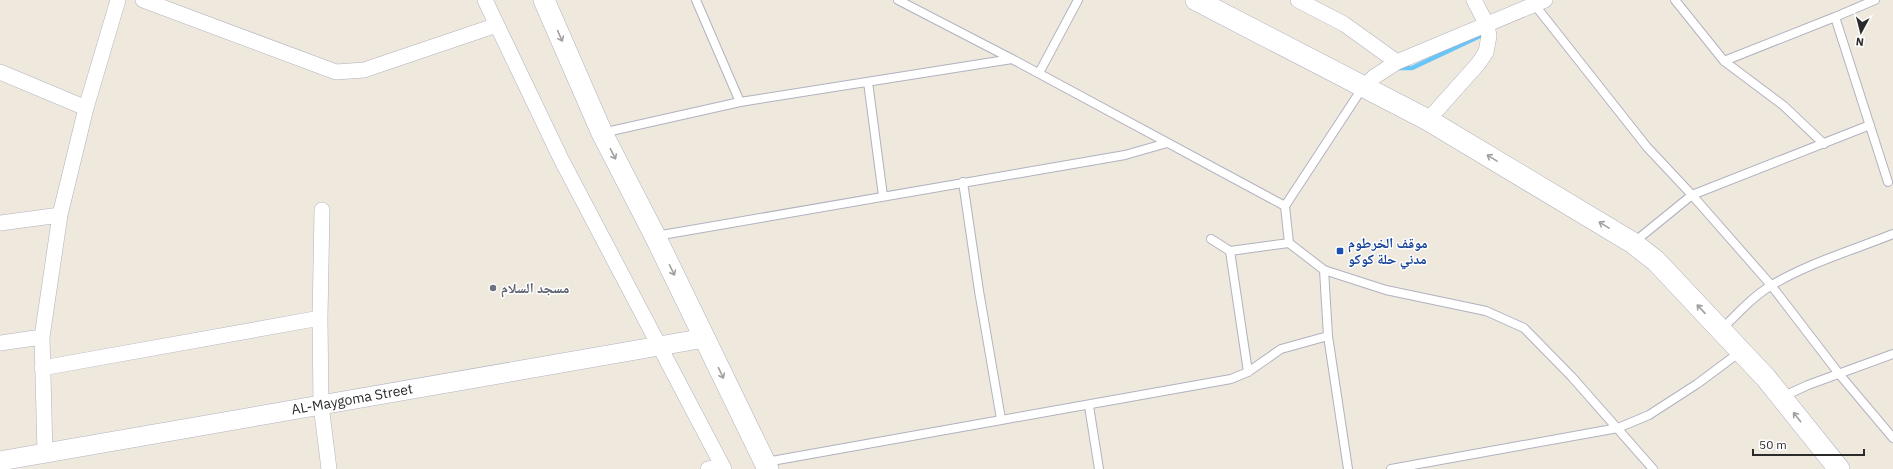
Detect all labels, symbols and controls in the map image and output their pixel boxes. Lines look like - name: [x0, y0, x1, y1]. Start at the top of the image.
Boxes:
- north arrow: [1841, 12, 1881, 52]
- one-way arrow: [556, 29, 564, 41]
- text: N: [1855, 34, 1865, 49]
- one-way arrow: [610, 148, 617, 160]
- one-way arrow: [1487, 154, 1498, 162]
- one-way arrow: [1598, 220, 1610, 228]
- place label: موقف الخرطوم مدني حلة كوكو: [1348, 234, 1428, 270]
- marker: موقف الخرطوم مدني حلة كوكو: [1335, 246, 1345, 256]
- one-way arrow: [669, 264, 676, 276]
- place label: مسجد السلام: [501, 279, 569, 298]
- marker: مسجد السلام: [488, 283, 498, 293]
- one-way arrow: [1697, 304, 1706, 314]
- one-way arrow: [718, 367, 725, 379]
- street label: AL-Maygoma Street: [290, 379, 414, 419]
- one-way arrow: [1793, 411, 1802, 422]
- scale bar: [1753, 431, 1864, 457]
- text: 50 m: [1759, 437, 1787, 452]

